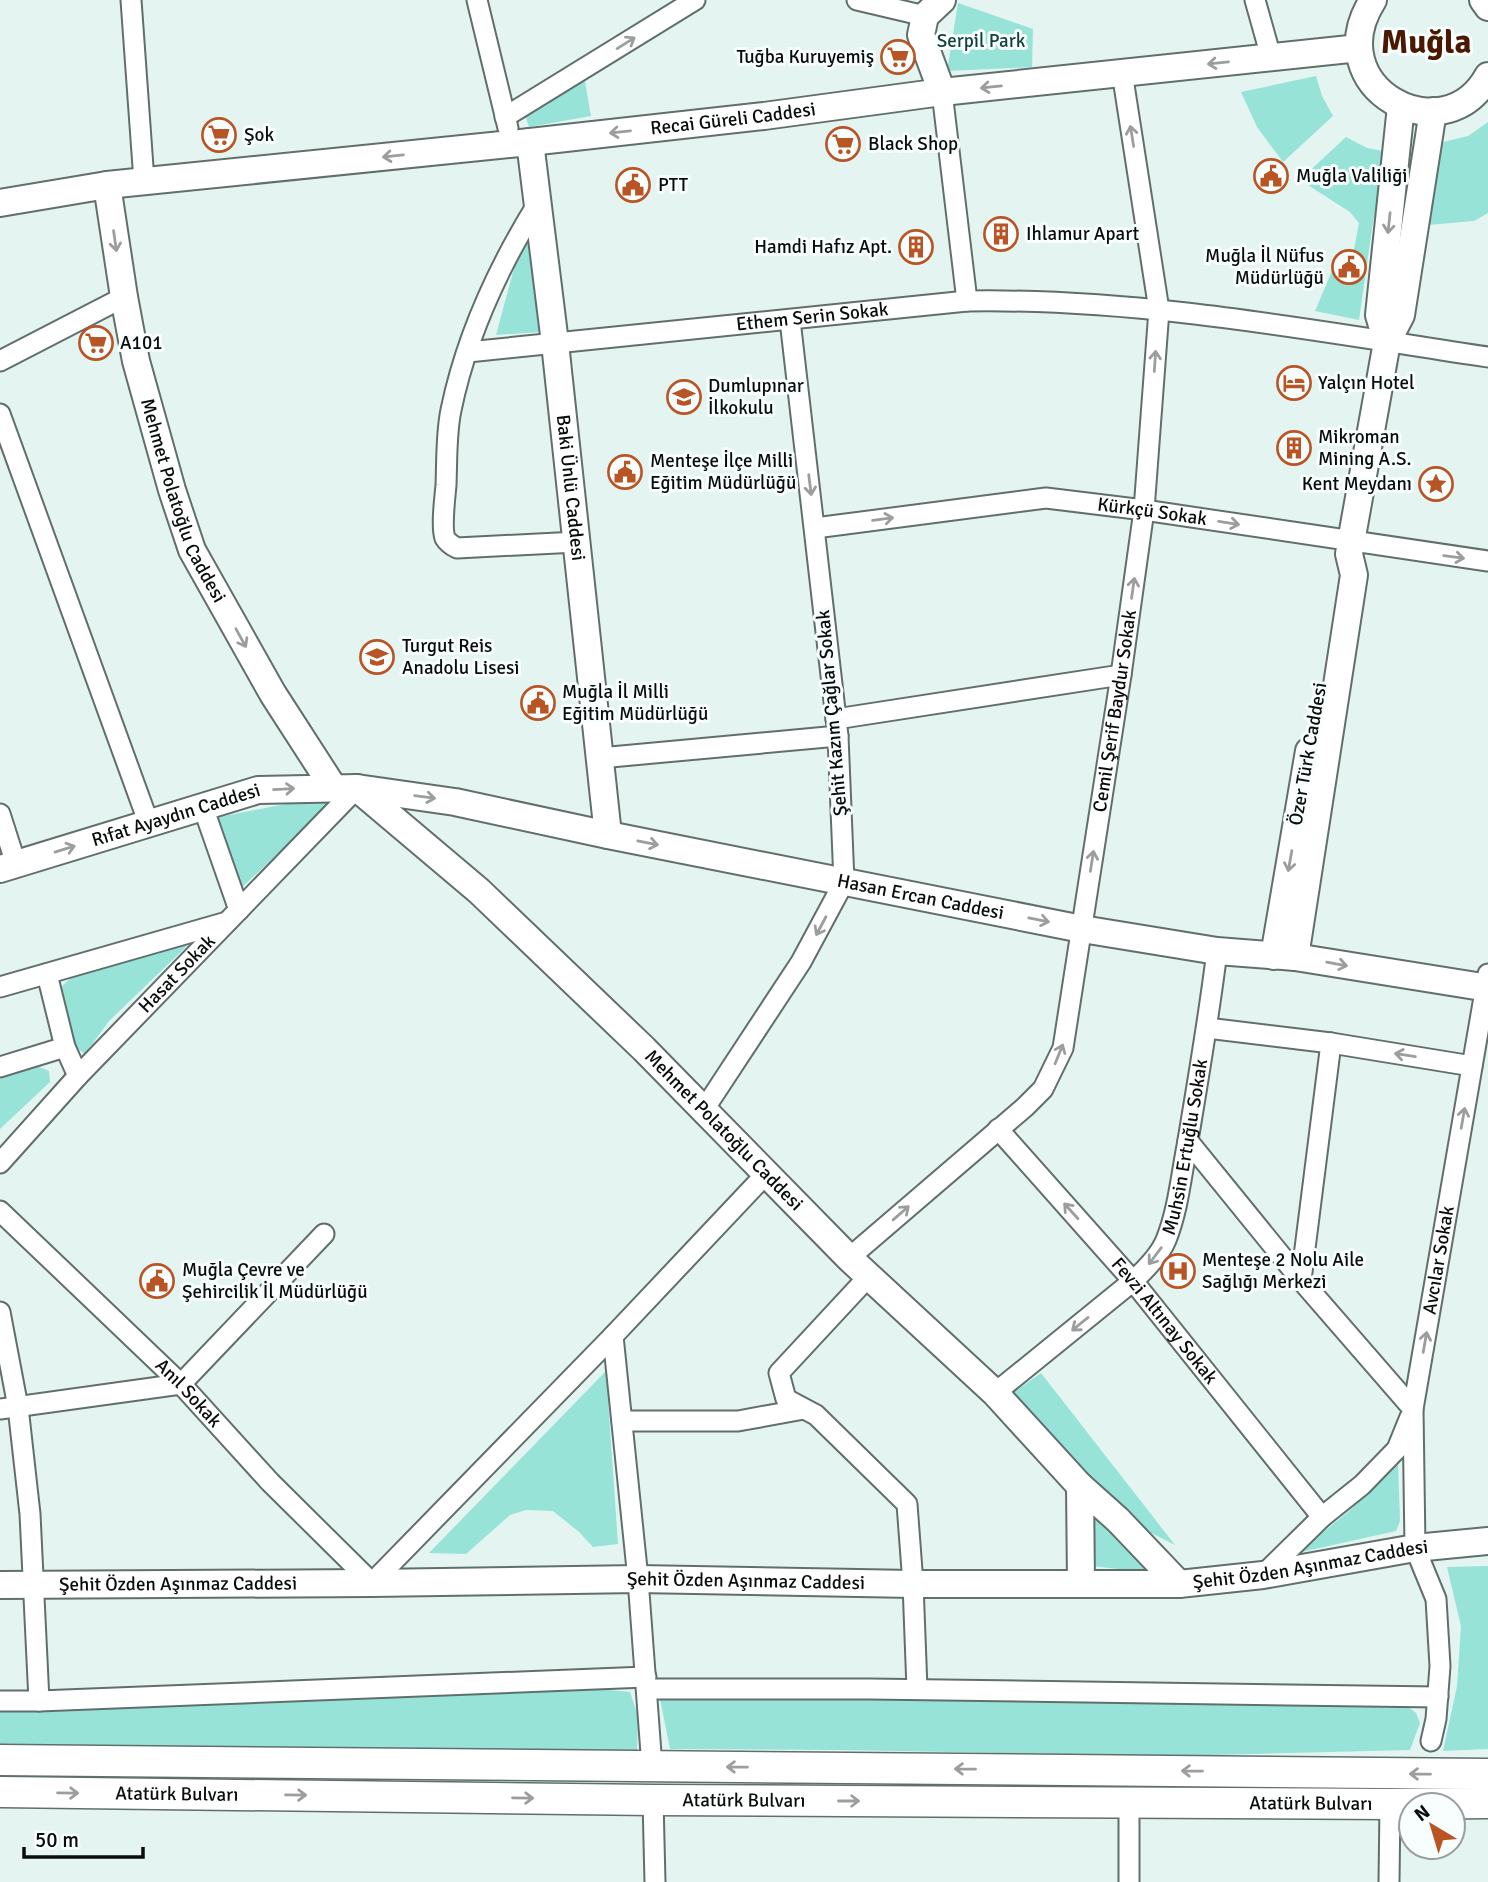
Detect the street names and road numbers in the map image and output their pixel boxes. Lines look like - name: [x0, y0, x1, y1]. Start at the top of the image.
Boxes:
- street label: Recai Güreli Caddesi: [649, 97, 817, 141]
- street label: Ethem Serin Sokak: [735, 297, 890, 337]
- street label: Mehmet Polatoğlu Caddesi: [135, 396, 231, 607]
- street label: Baki Ünlü Caddesi: [551, 413, 590, 562]
- street label: Kürkçü Sokak: [1096, 492, 1209, 531]
- street label: Cemil Şerif Baydur Sokak: [1088, 608, 1142, 814]
- street label: Şehit Kazım Çağlar Sokak: [811, 609, 853, 817]
- street label: Özer Türk Caddesi: [1284, 681, 1332, 827]
- street label: Rıfat Ayaydın Caddesi: [89, 778, 263, 852]
- street label: Hasan Ercan Caddesi: [835, 869, 1006, 925]
- street label: Hasat Sokak: [133, 929, 221, 1018]
- street label: Mehmet Polatoğlu Caddesi: [639, 1045, 808, 1216]
- street label: Muhsin Ertuğlu Sokak: [1157, 1057, 1213, 1238]
- street label: Avcılar Sokak: [1418, 1204, 1460, 1316]
- street label: Fevzi Altınay Sokak: [1106, 1253, 1223, 1389]
- street label: Anıl Sokak: [150, 1354, 227, 1433]
- street label: Şehit Özden Aşınmaz Caddesi: [1191, 1535, 1429, 1594]
- street label: Şehit Özden Aşınmaz Caddesi: [627, 1567, 865, 1595]
- street label: Şehit Özden Aşınmaz Caddesi: [59, 1571, 297, 1597]
- street label: Atatürk Bulvarı: [115, 1781, 239, 1807]
- street label: Atatürk Bulvarı: [682, 1788, 806, 1813]
- street label: Atatürk Bulvarı: [1249, 1791, 1373, 1816]

